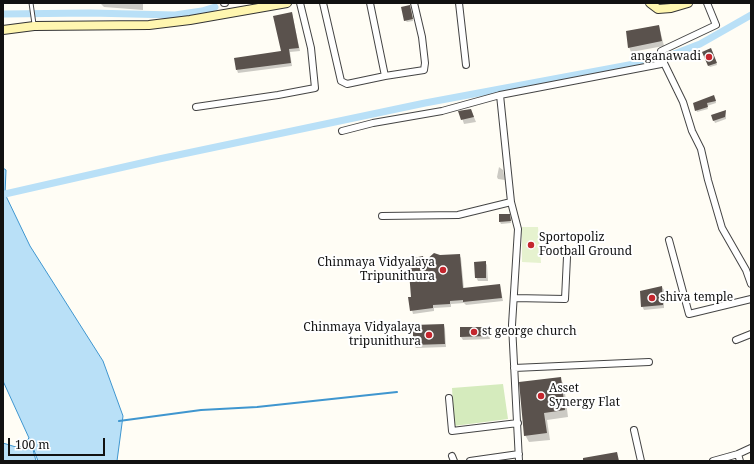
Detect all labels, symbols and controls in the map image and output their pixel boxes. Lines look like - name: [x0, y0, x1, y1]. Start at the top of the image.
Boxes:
- place label: anganawadi: [630, 50, 701, 64]
- marker: anganawadi: [704, 52, 714, 62]
- place label: Sportopoliz Football Ground: [539, 231, 632, 259]
- marker: Sportopoliz Football Ground: [526, 240, 536, 250]
- place label: Chinmaya Vidyalaya Tripunithura: [317, 256, 435, 284]
- marker: Chinmaya Vidyalaya Tripunithura: [438, 265, 448, 275]
- place label: shiva temple: [660, 291, 733, 305]
- marker: shiva temple: [647, 293, 657, 303]
- place label: Chinmaya Vidyalaya tripunithura: [303, 321, 421, 349]
- place label: st george church: [482, 325, 577, 339]
- marker: st george church: [469, 327, 479, 337]
- marker: Chinmaya Vidyalaya tripunithura: [424, 330, 434, 340]
- place label: Asset Synergy Flat: [549, 382, 620, 410]
- marker: Asset Synergy Flat: [536, 391, 546, 401]
- scale bar: [10, 430, 107, 456]
- text: 100 m: [15, 436, 50, 453]

